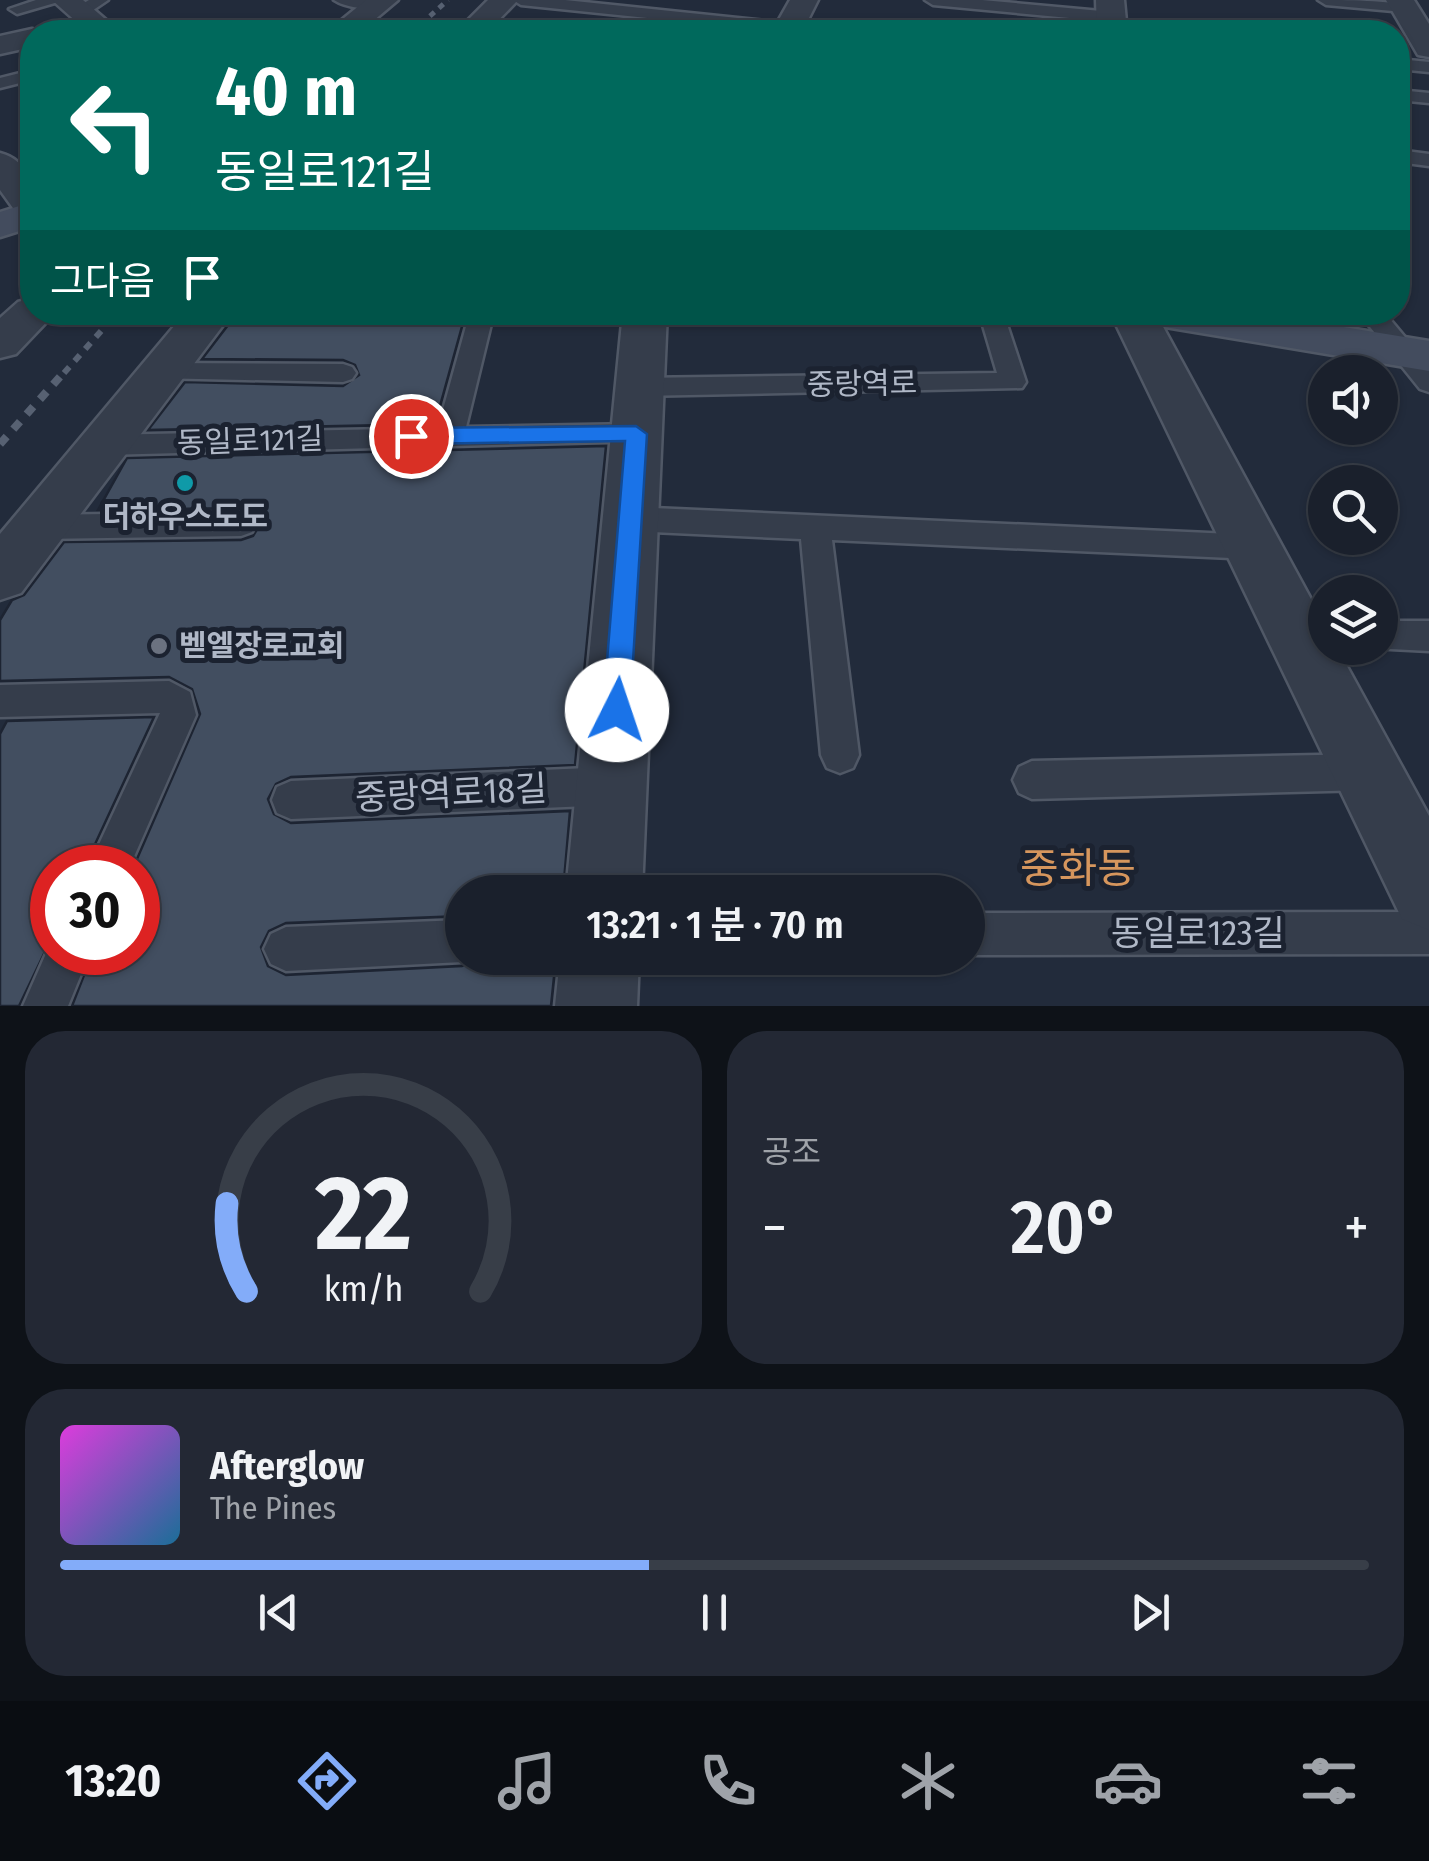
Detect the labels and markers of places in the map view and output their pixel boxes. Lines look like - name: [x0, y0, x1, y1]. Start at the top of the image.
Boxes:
- pin: [369, 394, 454, 479]
- marker: 더하우스도도: [174, 472, 196, 494]
- place label: 더하우스도도: [102, 499, 268, 535]
- place label: 벧엘장로교회: [179, 628, 345, 664]
- marker: 벧엘장로교회: [148, 635, 170, 657]

